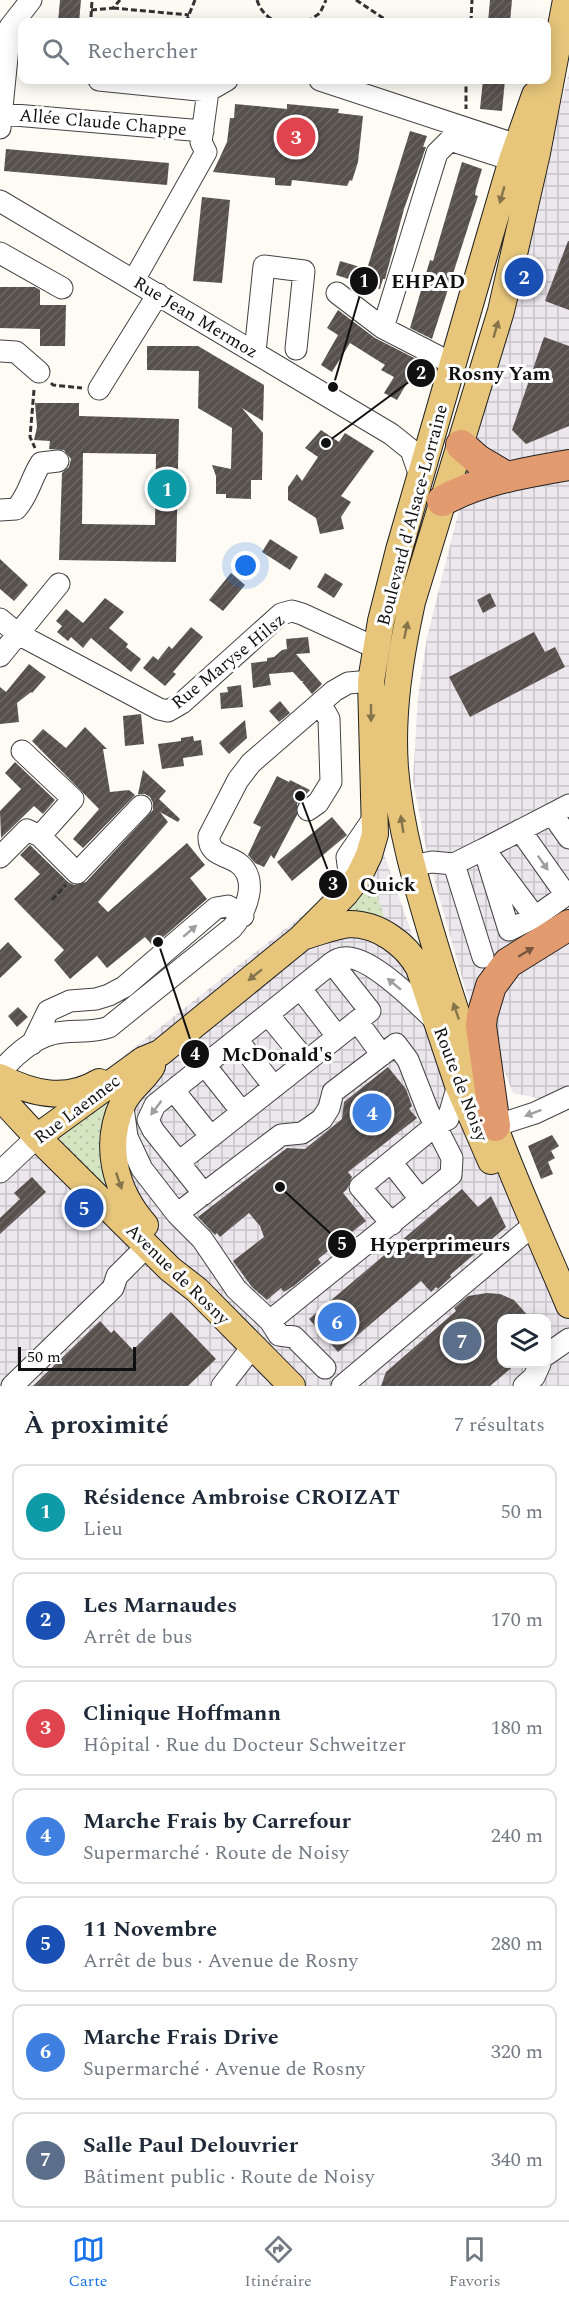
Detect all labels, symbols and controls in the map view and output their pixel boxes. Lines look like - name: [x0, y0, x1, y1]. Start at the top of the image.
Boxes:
- search box: [18, 18, 551, 84]
- icon: search: [39, 35, 72, 68]
- text: Rechercher: [87, 35, 198, 68]
- street label: Allée Claude Chappe: [18, 102, 188, 143]
- pin: 3: [276, 114, 316, 160]
- one-way arrow: [497, 186, 506, 204]
- pin: 2: [504, 254, 544, 300]
- callout: EHPAD: [349, 262, 477, 300]
- text: EHPAD: [391, 267, 465, 297]
- text: 1: [359, 268, 369, 295]
- street label: Rue Jean Mermoz: [128, 269, 263, 365]
- one-way arrow: [491, 320, 501, 338]
- callout: Rosny Yam: [406, 354, 563, 392]
- text: Rosny Yam: [448, 359, 550, 389]
- text: 2: [416, 360, 426, 387]
- street label: Boulevard d'Alsace-Lorraine: [370, 401, 455, 629]
- pin: 1: [148, 466, 186, 512]
- your location: [231, 551, 260, 580]
- street label: Rue Maryse Hilsz: [165, 607, 291, 716]
- one-way arrow: [401, 621, 411, 640]
- one-way arrow: [366, 704, 376, 723]
- one-way arrow: [397, 814, 406, 833]
- one-way arrow: [537, 854, 549, 870]
- callout: Quick: [318, 865, 428, 903]
- text: Quick: [360, 870, 416, 900]
- text: 3: [328, 871, 338, 898]
- one-way arrow: [182, 924, 198, 937]
- one-way arrow: [518, 947, 535, 957]
- one-way arrow: [248, 968, 263, 980]
- one-way arrow: [386, 977, 402, 990]
- one-way arrow: [451, 1002, 461, 1020]
- street label: Route de Noisy: [426, 1023, 495, 1147]
- callout: McDonald's: [180, 1035, 345, 1073]
- text: McDonald's: [221, 1040, 333, 1070]
- text: 4: [190, 1041, 200, 1068]
- street label: Rue Laennec: [28, 1068, 126, 1151]
- pin: 4: [352, 1090, 392, 1136]
- one-way arrow: [149, 1100, 162, 1116]
- one-way arrow: [523, 1109, 541, 1119]
- one-way arrow: [114, 1172, 124, 1190]
- pin: 5: [64, 1186, 104, 1230]
- street label: Avenue de Rosny: [120, 1218, 237, 1332]
- callout: Hyperprimeurs: [327, 1225, 522, 1263]
- text: Hyperprimeurs: [370, 1230, 511, 1260]
- text: 5: [337, 1231, 347, 1258]
- pin: 6: [318, 1300, 356, 1344]
- map controls: [497, 1314, 551, 1368]
- button: layers: [497, 1314, 551, 1368]
- pin: 7: [442, 1318, 482, 1364]
- scale bar: [18, 1344, 136, 1372]
- text: 50 m: [27, 1345, 61, 1369]
- text: À proximité: [24, 1405, 169, 1445]
- text: 7 résultats: [454, 1410, 545, 1440]
- text: Résidence Ambroise CROIZAT: [83, 1481, 400, 1514]
- text: 1: [40, 1497, 51, 1527]
- text: 50 m: [501, 1497, 543, 1527]
- text: Lieu: [83, 1514, 123, 1544]
- text: Les Marnaudes: [83, 1589, 237, 1622]
- text: 2: [40, 1605, 51, 1635]
- text: 170 m: [491, 1605, 543, 1635]
- text: Arrêt de bus: [83, 1622, 193, 1652]
- text: Clinique Hoffmann: [83, 1697, 281, 1730]
- text: 3: [40, 1713, 51, 1743]
- text: 180 m: [491, 1713, 543, 1743]
- text: Hôpital · Rue du Docteur Schweitzer: [83, 1730, 406, 1760]
- text: Marche Frais by Carrefour: [83, 1805, 351, 1838]
- text: 4: [40, 1821, 51, 1851]
- text: 240 m: [491, 1821, 543, 1851]
- text: Supermarché · Route de Noisy: [83, 1838, 349, 1868]
- text: 11 Novembre: [83, 1913, 217, 1946]
- text: 5: [40, 1929, 51, 1959]
- text: 280 m: [491, 1929, 543, 1959]
- text: Arrêt de bus · Avenue de Rosny: [83, 1946, 358, 1976]
- text: Marche Frais Drive: [83, 2021, 279, 2054]
- text: 6: [40, 2037, 51, 2067]
- text: 320 m: [491, 2037, 543, 2067]
- text: Supermarché · Avenue de Rosny: [83, 2054, 365, 2084]
- text: Salle Paul Delouvrier: [83, 2129, 298, 2162]
- text: 7: [40, 2145, 51, 2175]
- text: 340 m: [491, 2145, 543, 2175]
- text: Bâtiment public · Route de Noisy: [83, 2162, 375, 2192]
- tab: Carte: [68, 2233, 108, 2293]
- tab: Itinéraire: [244, 2233, 312, 2293]
- tab: Favoris: [449, 2233, 501, 2293]

